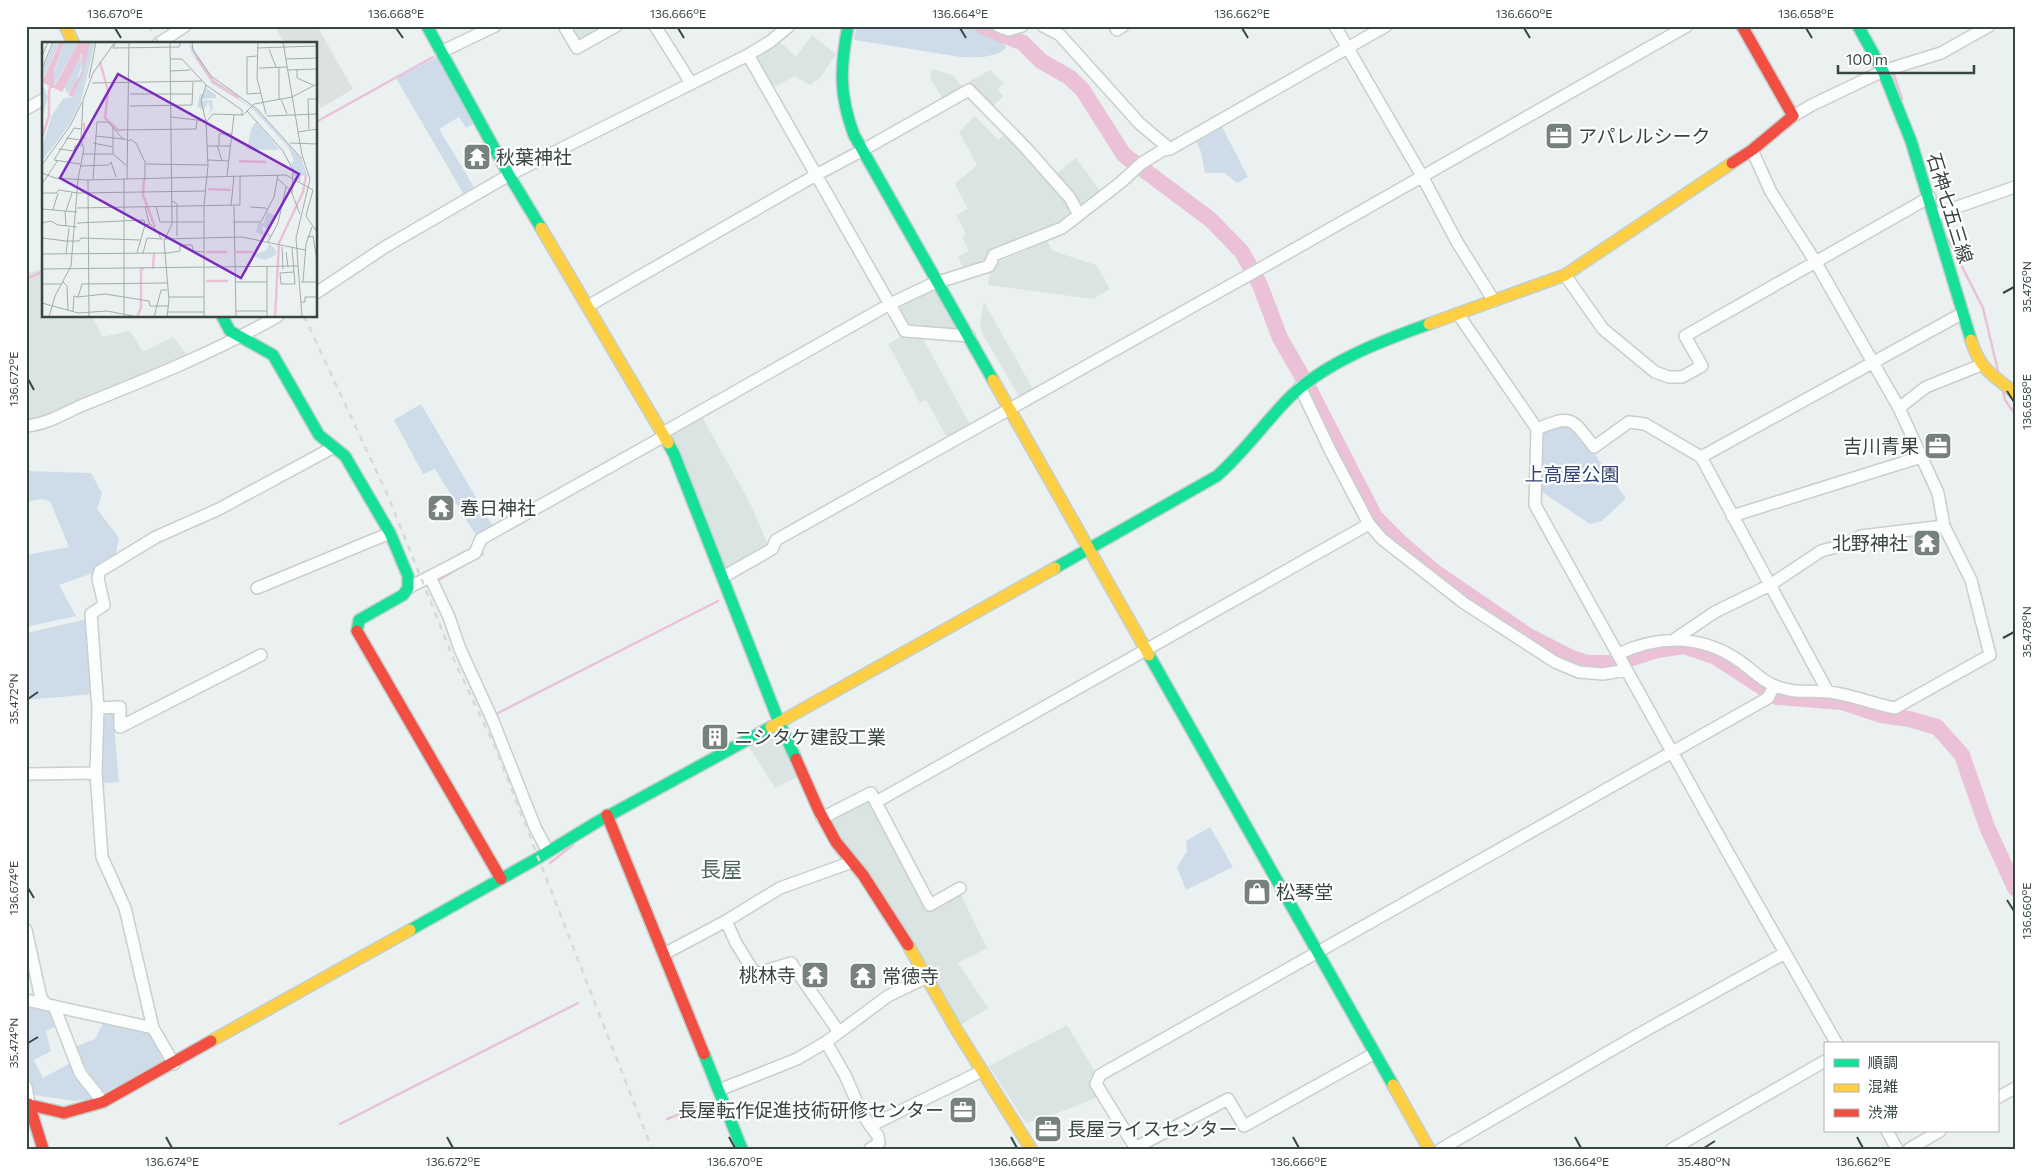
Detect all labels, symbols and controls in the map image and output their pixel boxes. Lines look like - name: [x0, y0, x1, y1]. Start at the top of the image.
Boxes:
- text: 136.670°E: [87, 6, 143, 20]
- text: 136.668°E: [368, 6, 424, 20]
- text: 136.666°E: [650, 6, 706, 20]
- text: 136.664°E: [932, 6, 988, 20]
- text: 136.662°E: [1214, 6, 1270, 20]
- text: 136.660°E: [1496, 6, 1552, 20]
- text: 136.658°E: [1778, 6, 1834, 20]
- inset map: [42, 42, 318, 318]
- scale bar: [1838, 42, 1975, 74]
- text: 100 m: [1846, 50, 1888, 68]
- office icon: アパレルシーク: [1544, 121, 1574, 151]
- place label: アパレルシーク: [1578, 124, 1711, 147]
- temple icon: 秋葉神社: [462, 142, 492, 172]
- place label: 秋葉神社: [496, 145, 572, 168]
- street label: 石神七五三線: [1923, 150, 1978, 266]
- text: 35.476°N: [2019, 261, 2033, 313]
- text: 136.672°E: [6, 352, 20, 406]
- text: 136.658°E: [2019, 374, 2033, 430]
- office icon: 吉川青果: [1923, 431, 1953, 461]
- place label: 吉川青果: [1843, 434, 1919, 457]
- park label: 上高屋公園: [1524, 462, 1620, 485]
- temple icon: 春日神社: [426, 493, 456, 523]
- place label: 春日神社: [460, 496, 536, 519]
- temple icon: 北野神社: [1912, 528, 1942, 558]
- place label: 北野神社: [1832, 531, 1908, 554]
- text: 35.478°N: [2019, 606, 2033, 658]
- text: 35.472°N: [6, 674, 20, 724]
- building icon: ニシタケ建設工業: [700, 722, 730, 752]
- place label: ニシタケ建設工業: [734, 725, 886, 748]
- district label: 長屋: [700, 856, 742, 881]
- text: 136.674°E: [6, 861, 20, 915]
- shop icon: 松琴堂: [1242, 877, 1272, 907]
- place label: 松琴堂: [1276, 880, 1333, 903]
- text: 136.660°E: [2019, 883, 2033, 939]
- temple icon: 桃林寺: [800, 960, 830, 990]
- temple icon: 常徳寺: [848, 961, 878, 991]
- place label: 桃林寺: [739, 963, 796, 986]
- place label: 常徳寺: [882, 964, 939, 987]
- text: 35.474°N: [6, 1018, 20, 1068]
- legend: [1824, 1042, 1998, 1132]
- text: 順調: [1868, 1053, 1898, 1071]
- text: 混雑: [1868, 1077, 1898, 1095]
- office icon: 長屋転作促進技術研修センター: [948, 1095, 978, 1125]
- place label: 長屋転作促進技術研修センター: [678, 1098, 944, 1121]
- text: 渋滞: [1868, 1103, 1898, 1121]
- office icon: 長屋ライスセンター: [1033, 1114, 1063, 1144]
- place label: 長屋ライスセンター: [1067, 1117, 1237, 1140]
- text: 136.674°E: [145, 1154, 199, 1168]
- text: 136.672°E: [426, 1154, 480, 1168]
- text: 136.670°E: [707, 1154, 763, 1168]
- text: 136.668°E: [989, 1154, 1045, 1168]
- text: 136.666°E: [1271, 1154, 1327, 1168]
- text: 136.664°E: [1553, 1154, 1609, 1168]
- text: 35.480°N: [1677, 1154, 1731, 1168]
- text: 136.662°E: [1835, 1154, 1891, 1168]

